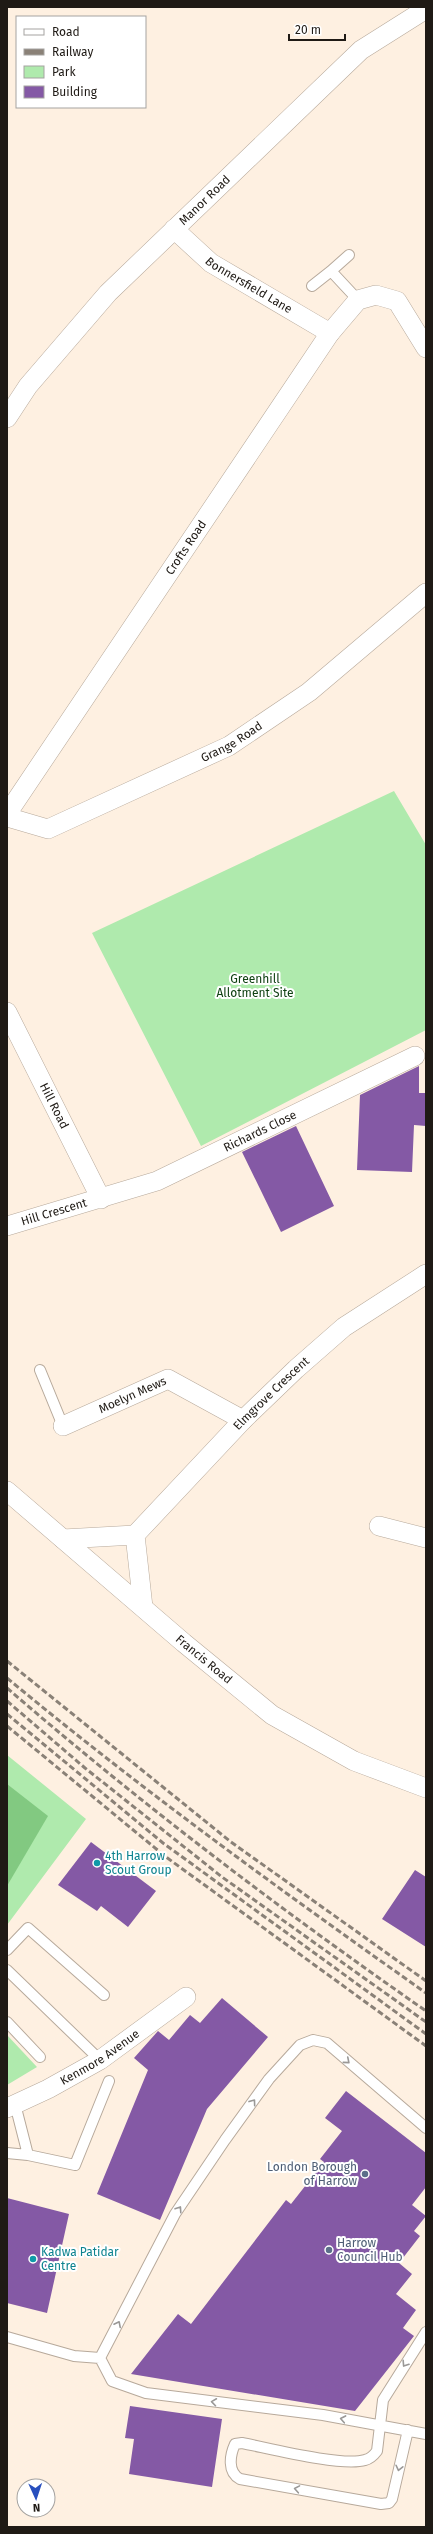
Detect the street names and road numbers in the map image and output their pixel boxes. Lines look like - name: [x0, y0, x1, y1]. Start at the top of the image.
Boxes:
- street label: Manor Road: [176, 172, 233, 228]
- street label: Bonnersfield Lane: [202, 254, 295, 316]
- street label: Crofts Road: [163, 518, 209, 577]
- street label: Grange Road: [199, 719, 265, 765]
- street label: Hill Road: [37, 1081, 72, 1131]
- street label: Richards Close: [221, 1107, 299, 1155]
- street label: Hill Crescent: [19, 1195, 89, 1228]
- street label: Elmgrove Crescent: [230, 1353, 312, 1433]
- street label: Moelyn Mews: [96, 1374, 169, 1416]
- street label: Francis Road: [173, 1632, 235, 1687]
- street label: Kenmore Avenue: [58, 2027, 142, 2088]

